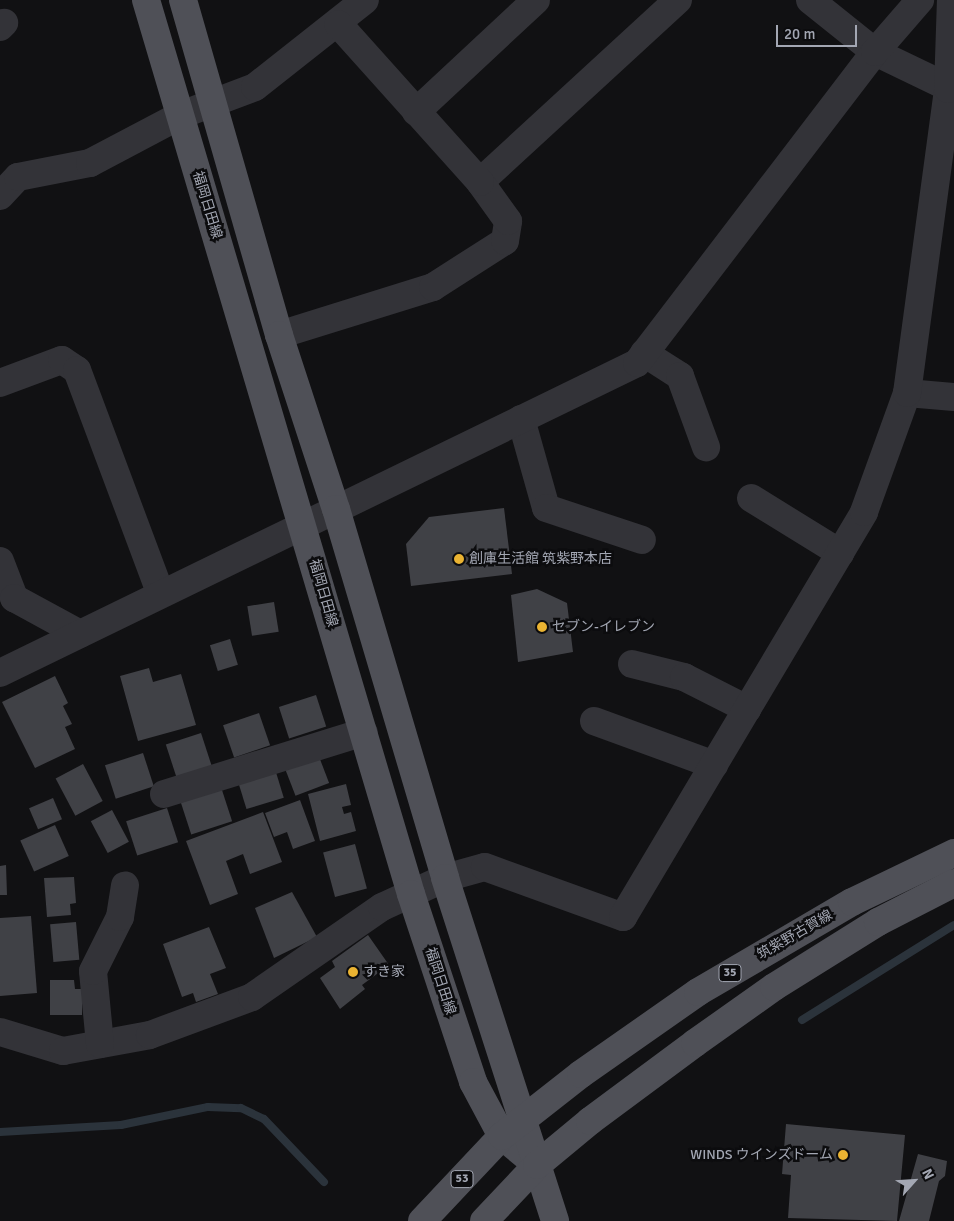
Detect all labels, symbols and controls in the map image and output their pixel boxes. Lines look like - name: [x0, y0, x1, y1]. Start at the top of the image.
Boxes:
- scale bar: [779, 15, 860, 47]
- text: 20 m: [784, 25, 815, 43]
- street label: 福岡日田線: [189, 169, 225, 241]
- place label: 創庫生活館 筑紫野本店: [469, 551, 612, 567]
- marker: 創庫生活館 筑紫野本店: [453, 553, 465, 565]
- street label: 福岡日田線: [305, 557, 341, 629]
- place label: セブン-イレブン: [552, 619, 655, 635]
- marker: セブン-イレブン: [536, 621, 548, 633]
- street label: 筑紫野古賀線: [754, 907, 836, 963]
- street label: 福岡日田線: [421, 945, 459, 1017]
- place label: すき家: [363, 964, 405, 980]
- road number: 35: [718, 964, 742, 982]
- marker: すき家: [347, 966, 359, 978]
- place label: WINDS ウインズドーム: [690, 1147, 833, 1163]
- marker: WINDS ウインズドーム: [837, 1149, 849, 1161]
- north arrow: [889, 1156, 939, 1206]
- text: N: [918, 1166, 938, 1182]
- road number: 53: [450, 1170, 474, 1188]

